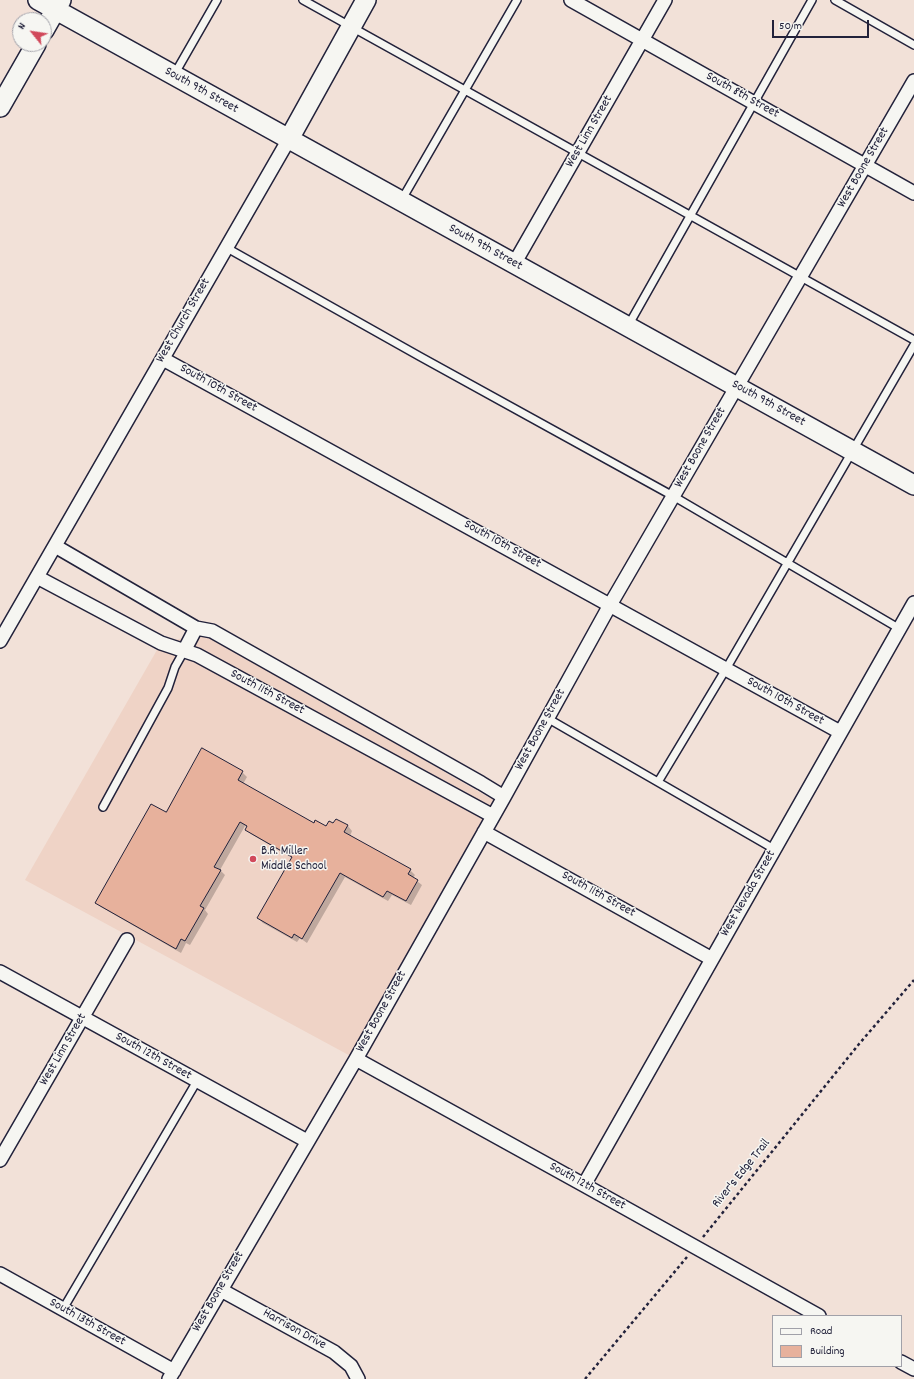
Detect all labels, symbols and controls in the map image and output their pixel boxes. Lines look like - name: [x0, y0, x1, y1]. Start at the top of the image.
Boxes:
- north arrow: [12, 12, 52, 52]
- scale bar: [774, 12, 871, 38]
- text: 50 m: [779, 18, 802, 35]
- text: N: [14, 20, 31, 33]
- street label: South 9th Street: [161, 64, 241, 118]
- street label: South 8th Street: [703, 69, 781, 123]
- street label: West Linn Street: [563, 93, 617, 171]
- street label: West Boone Street: [835, 125, 893, 211]
- street label: South 9th Street: [445, 221, 525, 275]
- street label: West Church Street: [154, 276, 214, 366]
- street label: South 10th Street: [177, 361, 259, 417]
- street label: South 9th Street: [728, 377, 808, 431]
- street label: West Boone Street: [672, 405, 730, 491]
- street label: South 10th Street: [461, 517, 543, 573]
- street label: South 11th Street: [227, 667, 307, 719]
- street label: South 10th Street: [744, 674, 826, 730]
- street label: West Boone Street: [512, 687, 570, 773]
- place label: B.R. Miller Middle School: [261, 844, 327, 875]
- street label: West Nevada Street: [718, 848, 780, 940]
- marker: B.R. Miller Middle School: [248, 854, 258, 864]
- street label: South 11th Street: [558, 868, 638, 922]
- street label: West Boone Street: [353, 969, 411, 1055]
- street label: West Linn Street: [37, 1011, 91, 1089]
- street label: South 12th Street: [112, 1030, 194, 1084]
- street label: River's Edge Trail: [710, 1137, 774, 1211]
- street label: South 12th Street: [546, 1160, 628, 1214]
- street label: West Boone Street: [190, 1249, 248, 1335]
- street label: South 13th Street: [46, 1296, 128, 1350]
- street label: Harrison Drive: [260, 1306, 328, 1354]
- legend: [772, 1315, 902, 1367]
- text: Road: [810, 1323, 832, 1340]
- text: Building: [810, 1343, 845, 1360]

